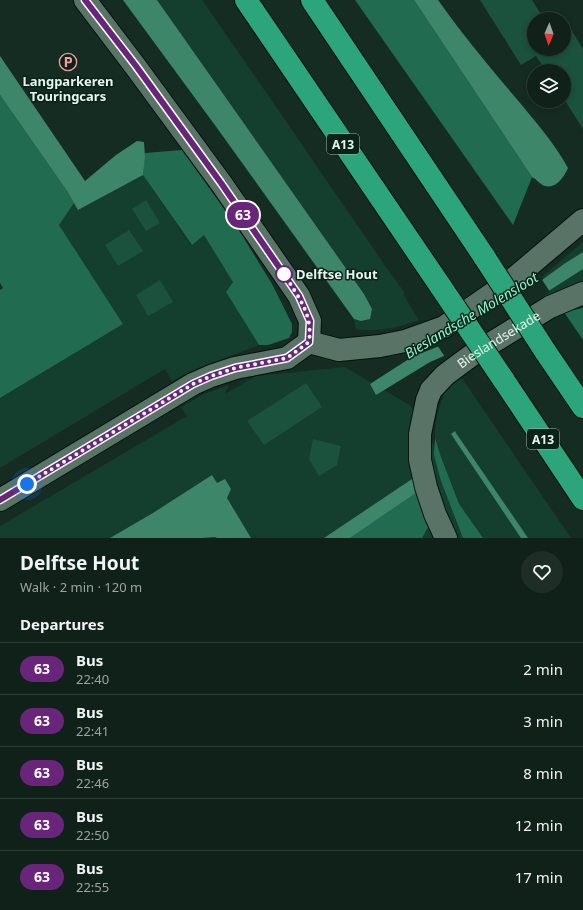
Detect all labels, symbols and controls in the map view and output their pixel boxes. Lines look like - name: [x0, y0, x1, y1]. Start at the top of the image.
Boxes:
- north arrow: [527, 12, 571, 56]
- map controls: [527, 12, 571, 108]
- parking icon: Langparkeren Touringcars: [58, 52, 78, 72]
- button: layers: [527, 64, 571, 108]
- place label: Langparkeren Touringcars: [22, 72, 114, 105]
- road number: A13: [327, 134, 359, 154]
- line badge: 63: [225, 202, 261, 228]
- text: 63: [235, 205, 251, 224]
- marker: Delftse Hout: [275, 265, 293, 283]
- place label: Delftse Hout: [296, 265, 378, 283]
- water label: Bieslandsche Molensloot: [401, 267, 542, 362]
- street label: Bieslandsekade: [453, 306, 544, 372]
- road number: A13: [527, 429, 559, 449]
- your location: [17, 474, 37, 494]
- text: Delftse Hout: [20, 550, 139, 576]
- button: heart: [521, 551, 563, 593]
- text: Walk · 2 min · 120 m: [20, 578, 142, 596]
- text: Departures: [20, 614, 104, 634]
- text: Bus: [76, 650, 103, 670]
- text: 63: [34, 659, 50, 678]
- text: 2 min: [523, 659, 563, 679]
- text: 22:40: [76, 670, 109, 688]
- text: Bus: [76, 702, 103, 722]
- text: 63: [34, 711, 50, 730]
- text: 3 min: [523, 711, 563, 731]
- text: 22:41: [76, 722, 109, 740]
- text: Bus: [76, 754, 103, 774]
- text: 63: [34, 763, 50, 782]
- text: 8 min: [523, 763, 563, 783]
- text: 22:46: [76, 774, 109, 792]
- text: Bus: [76, 806, 103, 826]
- text: 63: [34, 815, 50, 834]
- text: 12 min: [515, 815, 563, 835]
- text: 22:50: [76, 826, 109, 844]
- text: Bus: [76, 858, 103, 878]
- text: 63: [34, 867, 50, 886]
- text: 17 min: [515, 867, 563, 887]
- text: 22:55: [76, 878, 109, 896]

